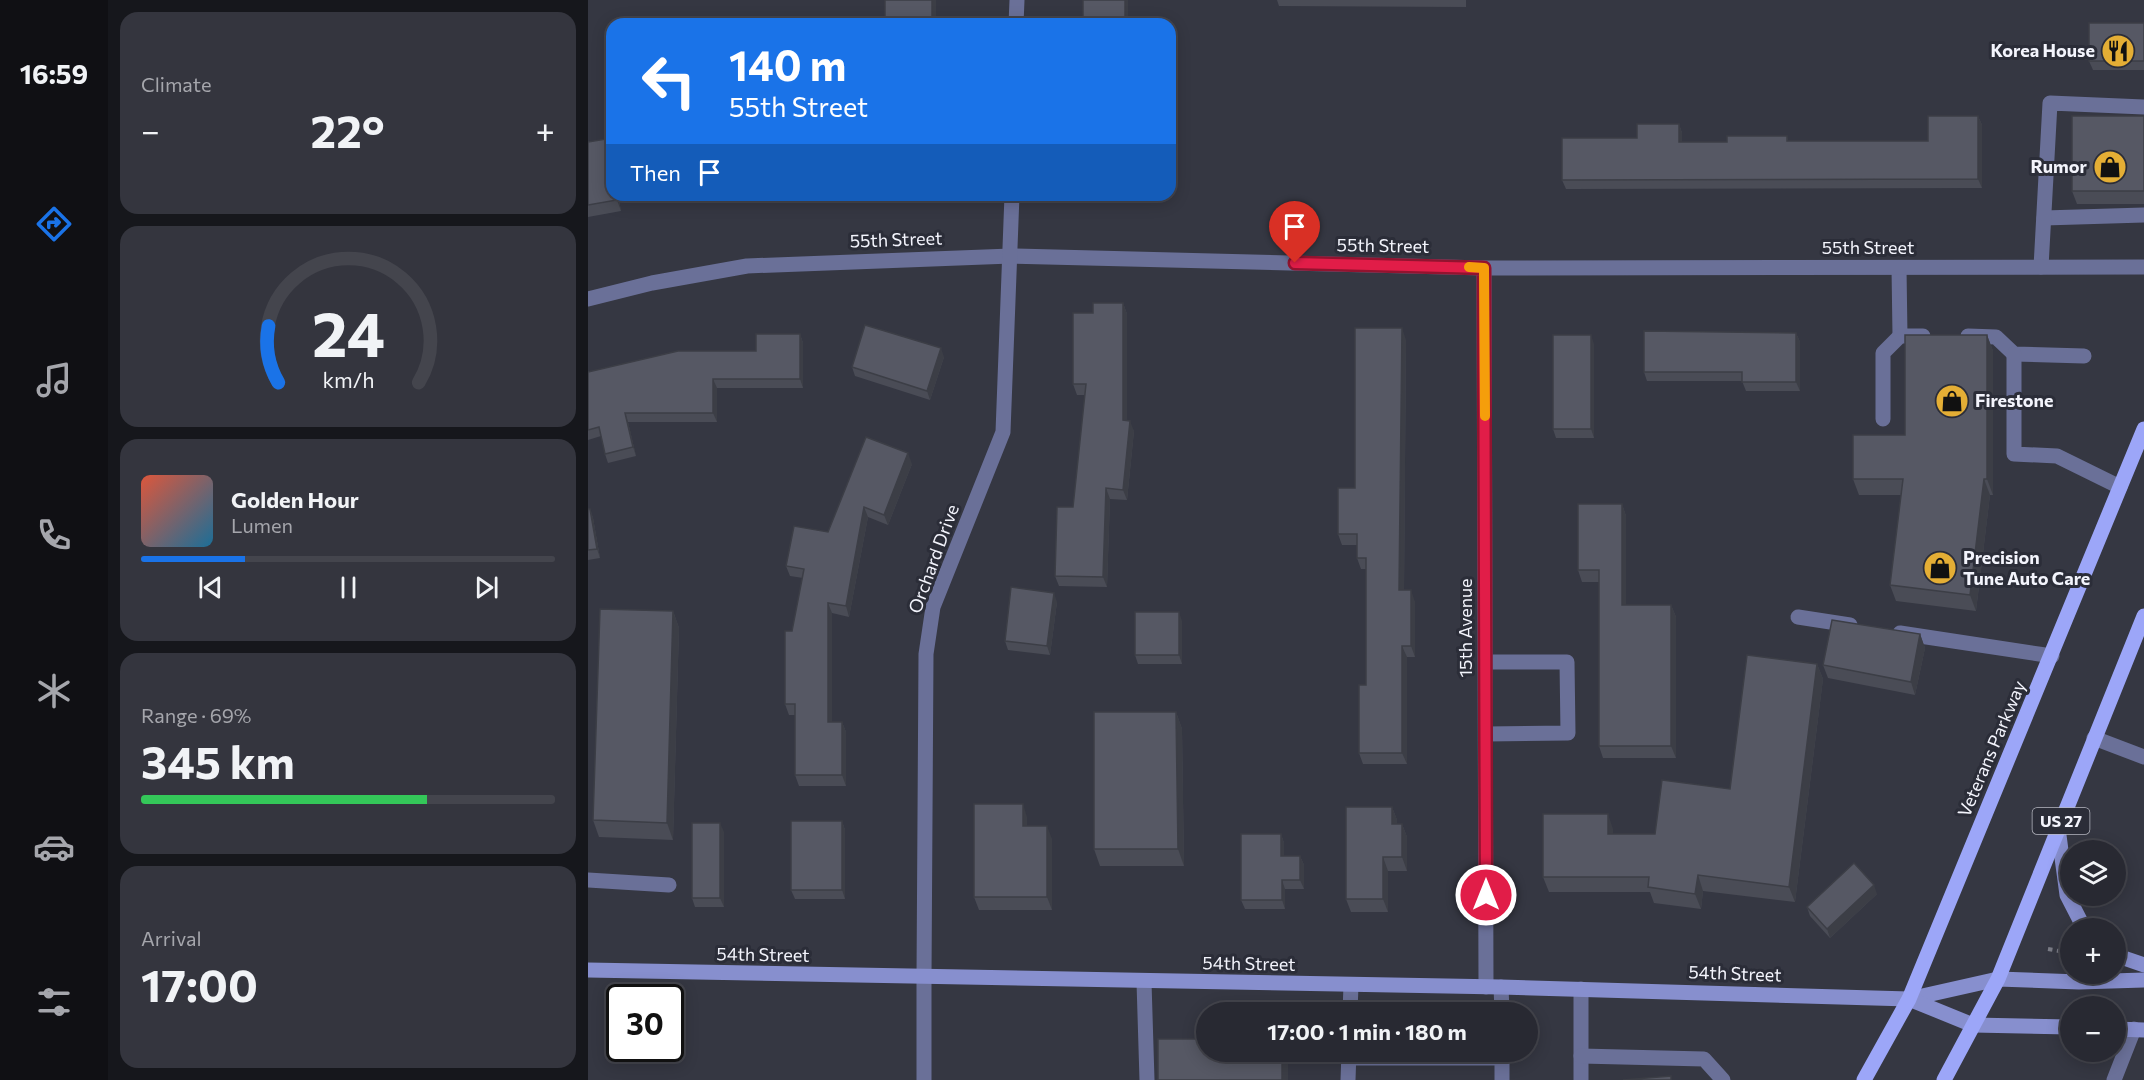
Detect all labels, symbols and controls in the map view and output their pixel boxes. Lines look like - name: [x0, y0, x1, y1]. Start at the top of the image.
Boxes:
- restaurant icon: Korea House: [2100, 33, 2136, 69]
- text: 140 m: [729, 38, 846, 90]
- place label: Korea House: [1990, 39, 2095, 61]
- icon: left: [630, 42, 708, 120]
- text: 16:59: [20, 57, 88, 90]
- text: Climate: [141, 72, 211, 96]
- text: 55th Street: [729, 90, 868, 123]
- text: 22°: [311, 102, 385, 157]
- text: −: [141, 109, 160, 150]
- text: +: [536, 109, 555, 150]
- shop icon: Rumor: [2092, 149, 2128, 185]
- place label: Rumor: [2031, 155, 2088, 177]
- icon: arrive: [693, 156, 726, 189]
- text: Then: [630, 159, 681, 186]
- pin: [1269, 201, 1320, 263]
- icon: directions: [33, 203, 75, 245]
- icon: arrive: [1278, 210, 1311, 243]
- street label: 55th Street: [849, 226, 943, 252]
- street label: 55th Street: [1336, 233, 1430, 257]
- street label: 55th Street: [1822, 236, 1914, 258]
- text: 24: [312, 295, 384, 371]
- icon: music: [33, 359, 75, 401]
- text: km/h: [322, 367, 374, 393]
- shop icon: Firestone: [1934, 383, 1970, 419]
- place label: Firestone: [1975, 389, 2054, 411]
- text: Golden Hour: [231, 486, 359, 513]
- street label: Orchard Drive: [903, 501, 963, 616]
- text: Lumen: [231, 513, 293, 537]
- icon: phone: [33, 514, 75, 556]
- place label: Precision Tune Auto Care: [1963, 546, 2090, 589]
- shop icon: Precision Tune Auto Care: [1922, 550, 1958, 586]
- icon: previous: [194, 571, 227, 604]
- icon: pause: [332, 571, 365, 604]
- icon: next: [470, 571, 503, 604]
- street label: 15th Avenue: [1454, 578, 1476, 678]
- icon: climate: [33, 670, 75, 712]
- street label: Veterans Parkway: [1952, 677, 2030, 820]
- text: Range · 69%: [141, 703, 251, 727]
- text: 345 km: [141, 733, 295, 788]
- road number: US 27: [2032, 808, 2090, 834]
- icon: car: [33, 826, 75, 868]
- map controls: [2060, 840, 2126, 1062]
- button: layers: [2060, 840, 2126, 906]
- position arrow: [1454, 863, 1518, 927]
- button: +: [2060, 918, 2126, 984]
- text: Arrival: [141, 926, 202, 950]
- street label: 54th Street: [716, 942, 810, 966]
- street label: 54th Street: [1202, 951, 1296, 975]
- text: 17:00: [141, 956, 258, 1011]
- street label: 54th Street: [1688, 960, 1782, 986]
- icon: filters: [33, 981, 75, 1023]
- speed limit sign: 30: [606, 984, 684, 1062]
- button: −: [2060, 996, 2126, 1062]
- text: 17:00 · 1 min · 180 m: [1267, 1018, 1467, 1045]

